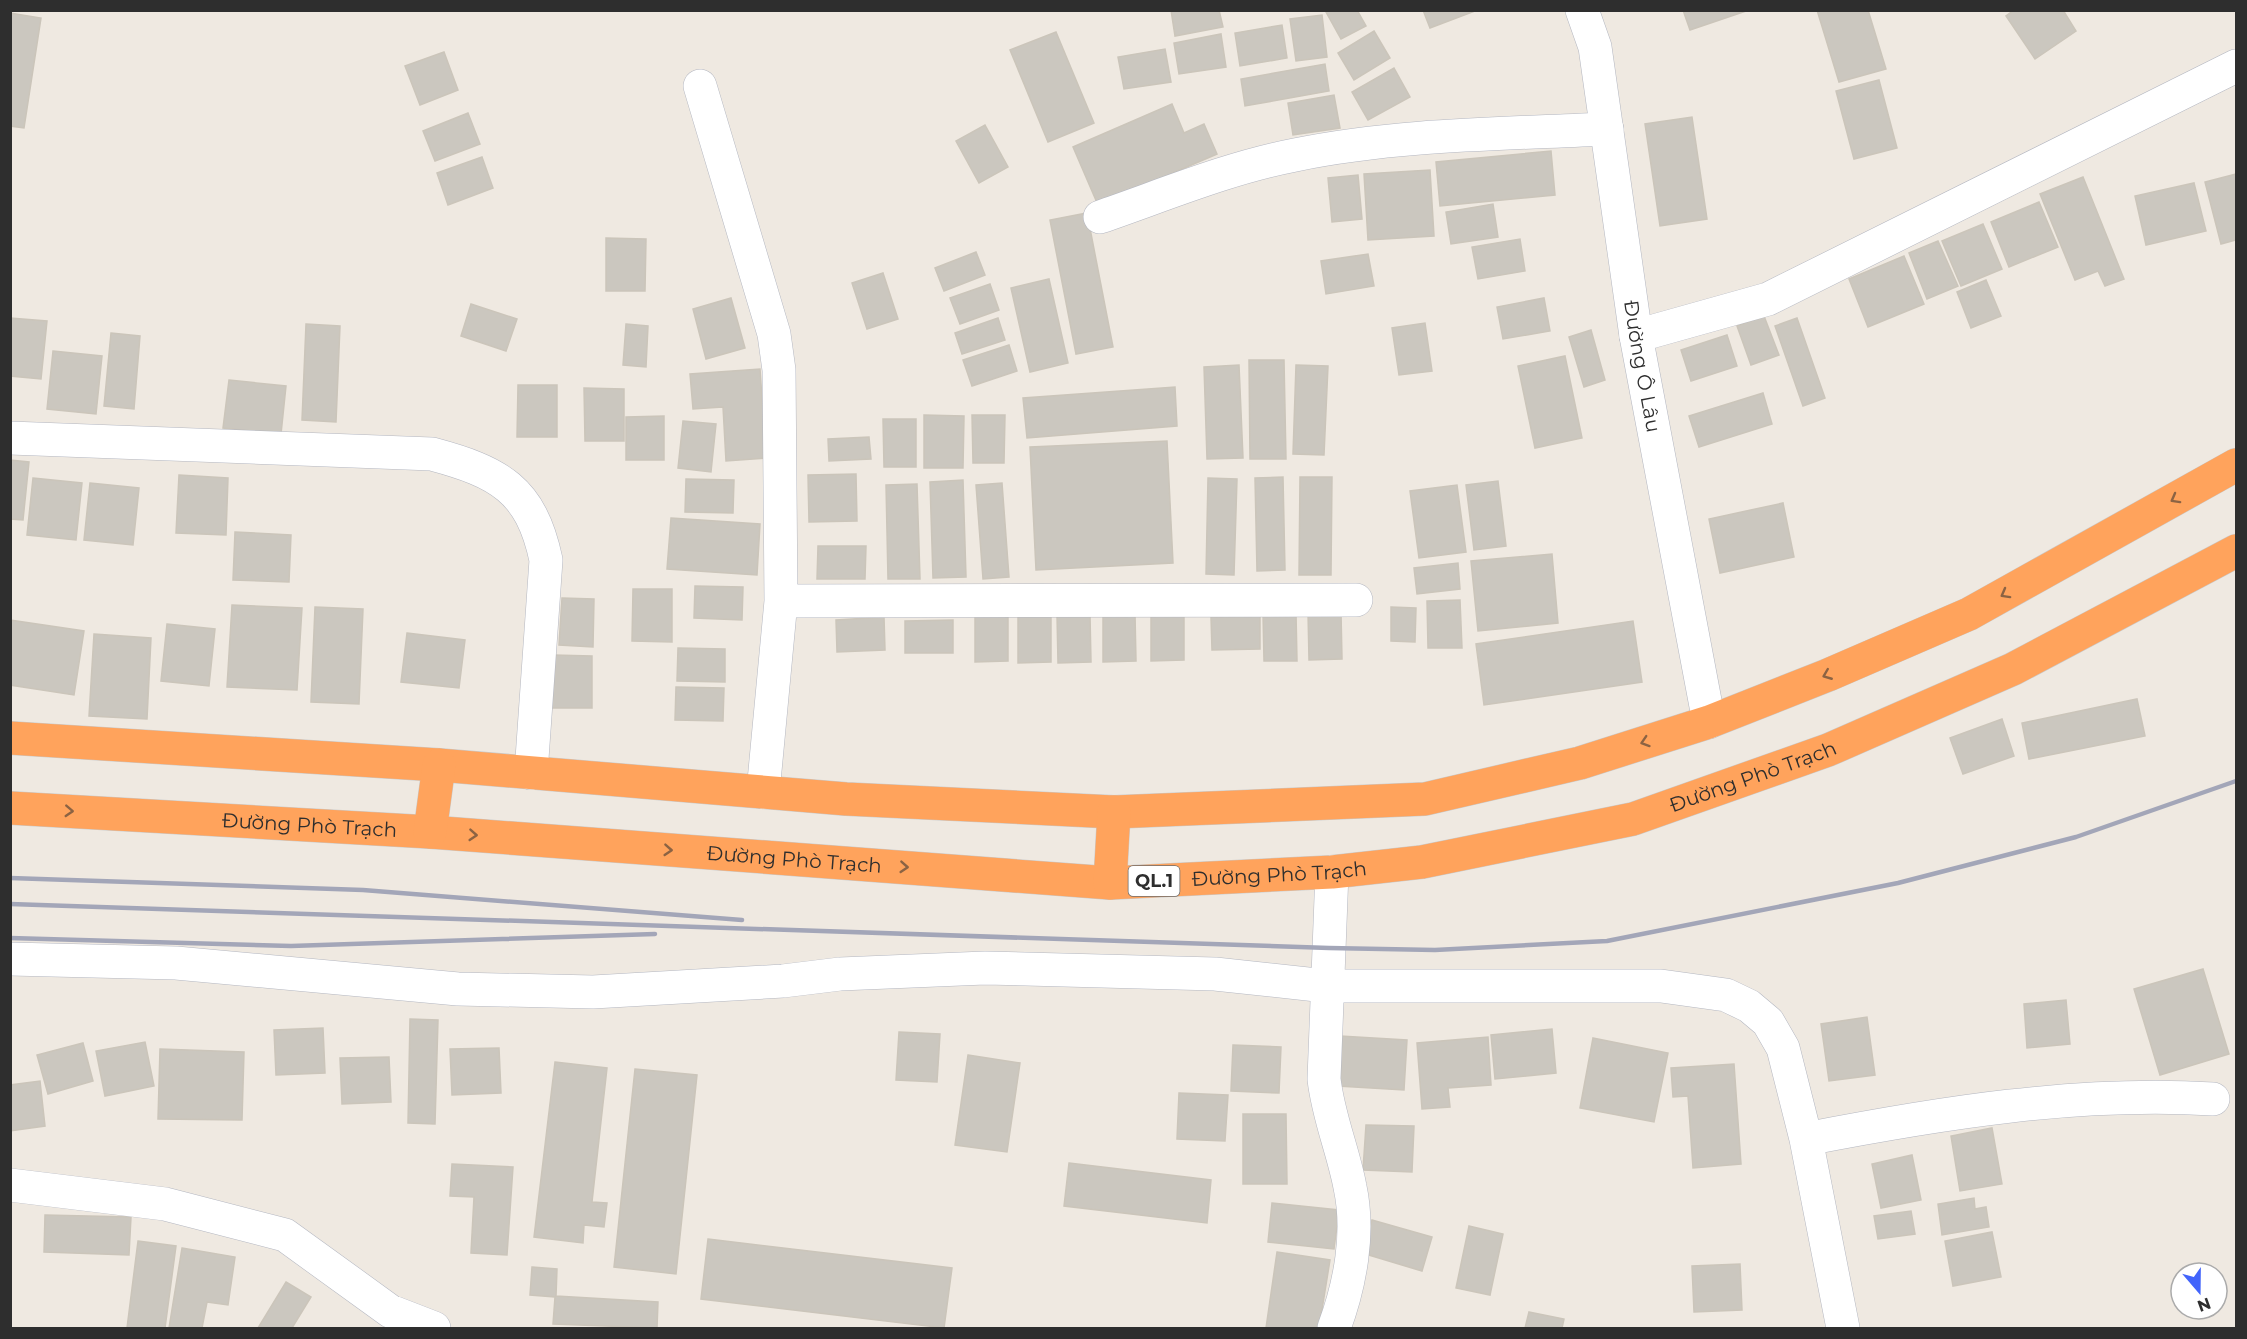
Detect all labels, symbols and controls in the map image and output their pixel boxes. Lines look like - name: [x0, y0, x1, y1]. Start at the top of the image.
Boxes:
- street label: Đường Ô Lâu: [1619, 299, 1666, 434]
- one-way arrow: [2171, 492, 2181, 503]
- one-way arrow: [2000, 587, 2011, 598]
- one-way arrow: [1823, 668, 1834, 680]
- one-way arrow: [1640, 735, 1651, 747]
- street label: Đường Phò Trạch: [1666, 736, 1840, 817]
- one-way arrow: [64, 805, 73, 818]
- street label: Đường Phò Trạch: [221, 808, 398, 842]
- one-way arrow: [469, 829, 478, 842]
- street label: Đường Phò Trạch: [706, 841, 883, 878]
- one-way arrow: [663, 843, 672, 856]
- street label: Đường Phò Trạch: [1191, 856, 1368, 891]
- one-way arrow: [900, 861, 909, 874]
- road number: QL.1: [1128, 866, 1180, 896]
- north arrow: [2169, 1261, 2229, 1321]
- text: N: [2195, 1293, 2213, 1316]

